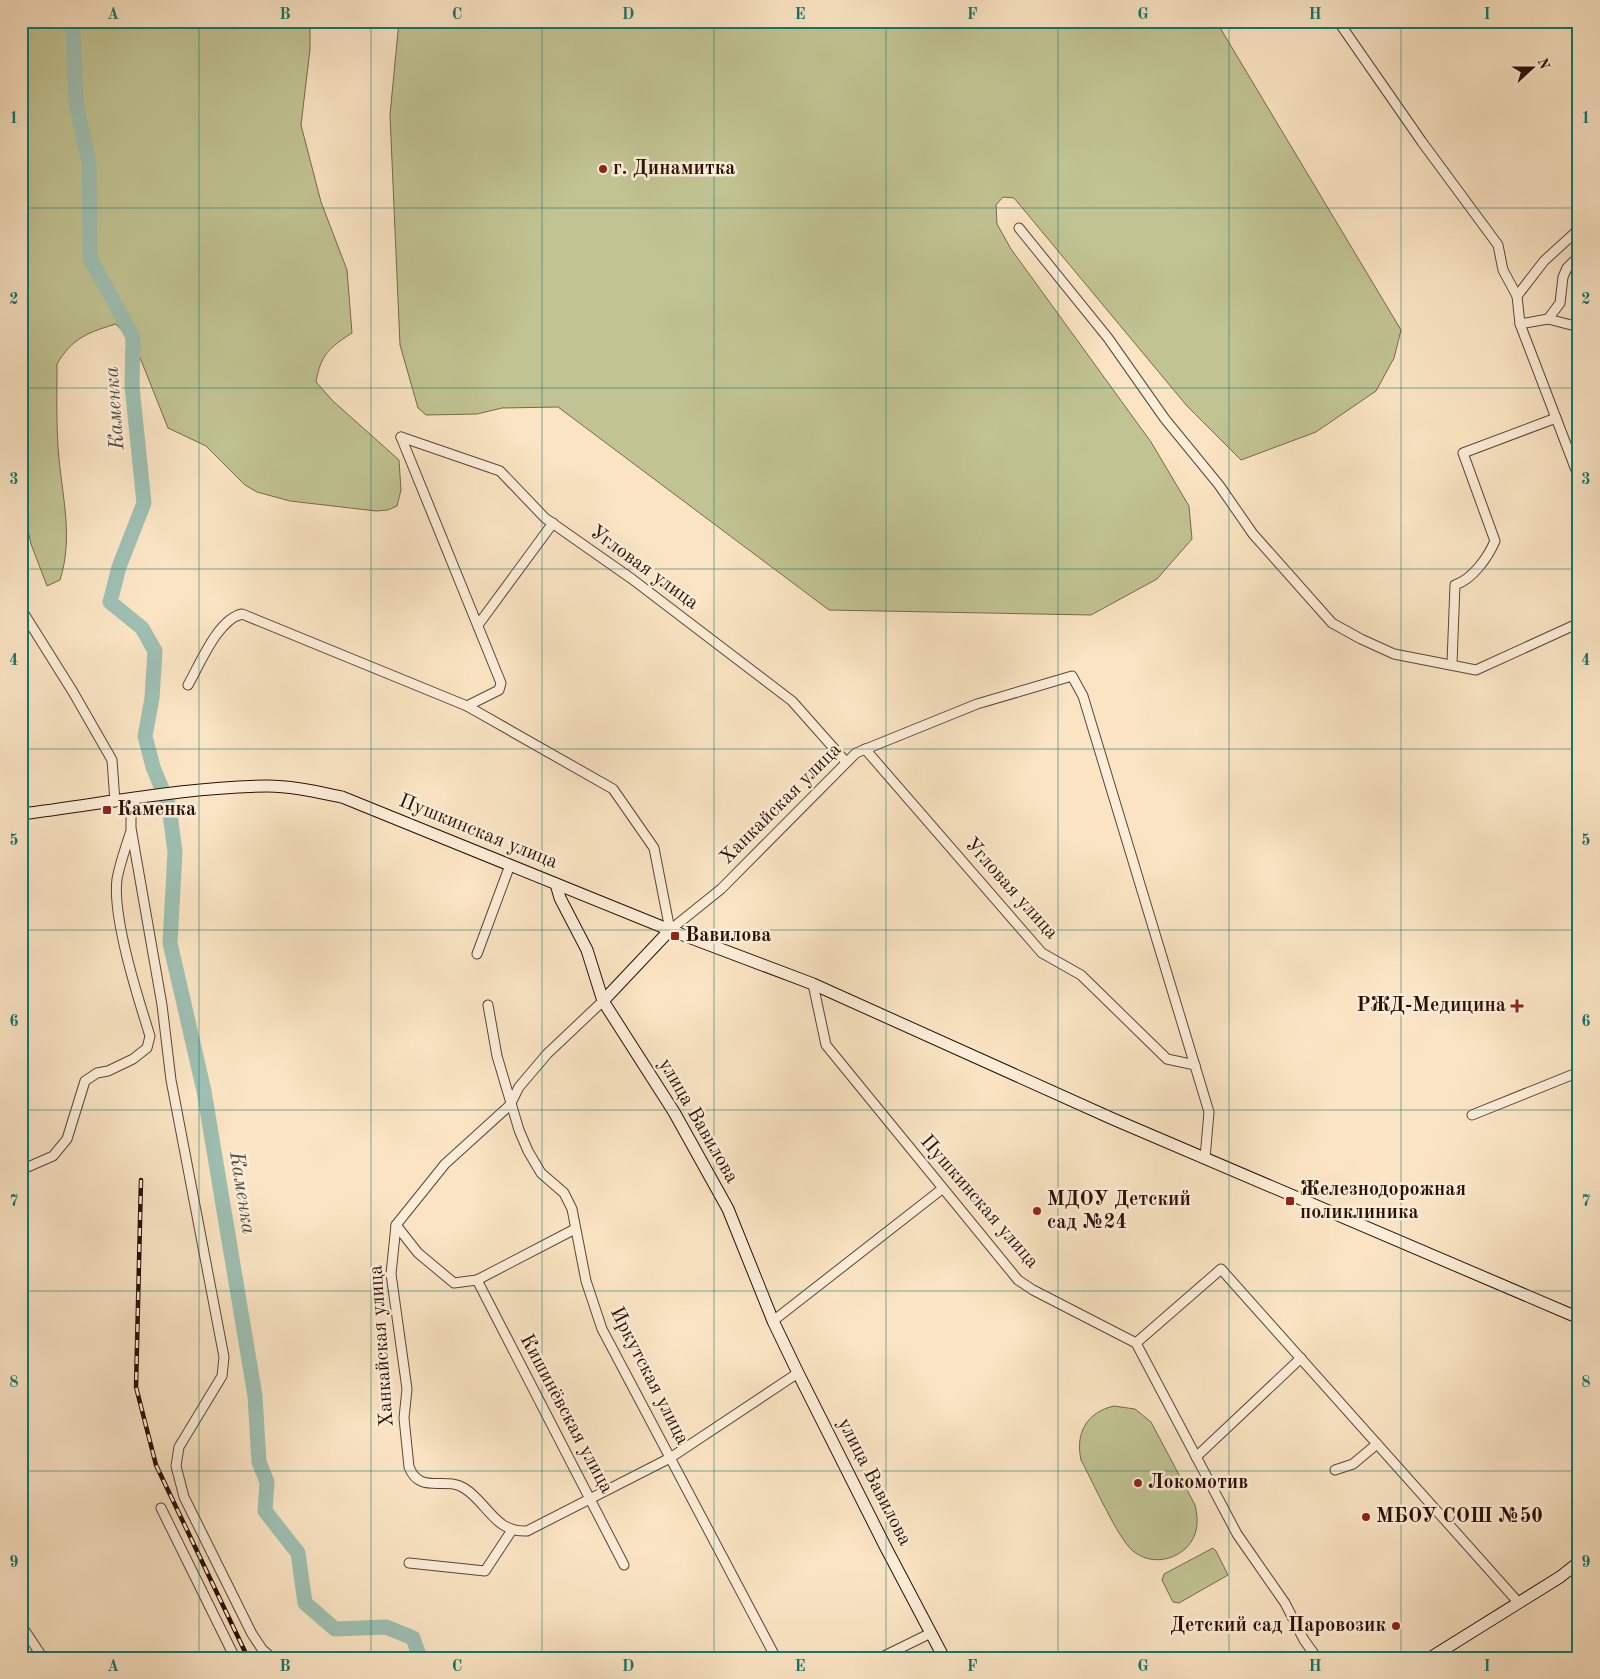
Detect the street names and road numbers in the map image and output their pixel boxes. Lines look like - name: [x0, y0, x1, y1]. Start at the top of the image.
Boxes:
- street label: Угловая улица: [586, 522, 702, 614]
- street label: Ханкайская улица: [717, 739, 846, 868]
- street label: Пушкинская улица: [396, 791, 560, 873]
- street label: Угловая улица: [961, 835, 1062, 944]
- street label: улица Вавилова: [654, 1055, 742, 1187]
- street label: Пушкинская улица: [916, 1132, 1042, 1272]
- street label: Ханкайская улица: [366, 1264, 398, 1428]
- street label: Иркутская улица: [606, 1304, 692, 1448]
- street label: Кишинёвская улица: [516, 1331, 616, 1497]
- street label: улица Вавилова: [833, 1415, 915, 1549]

